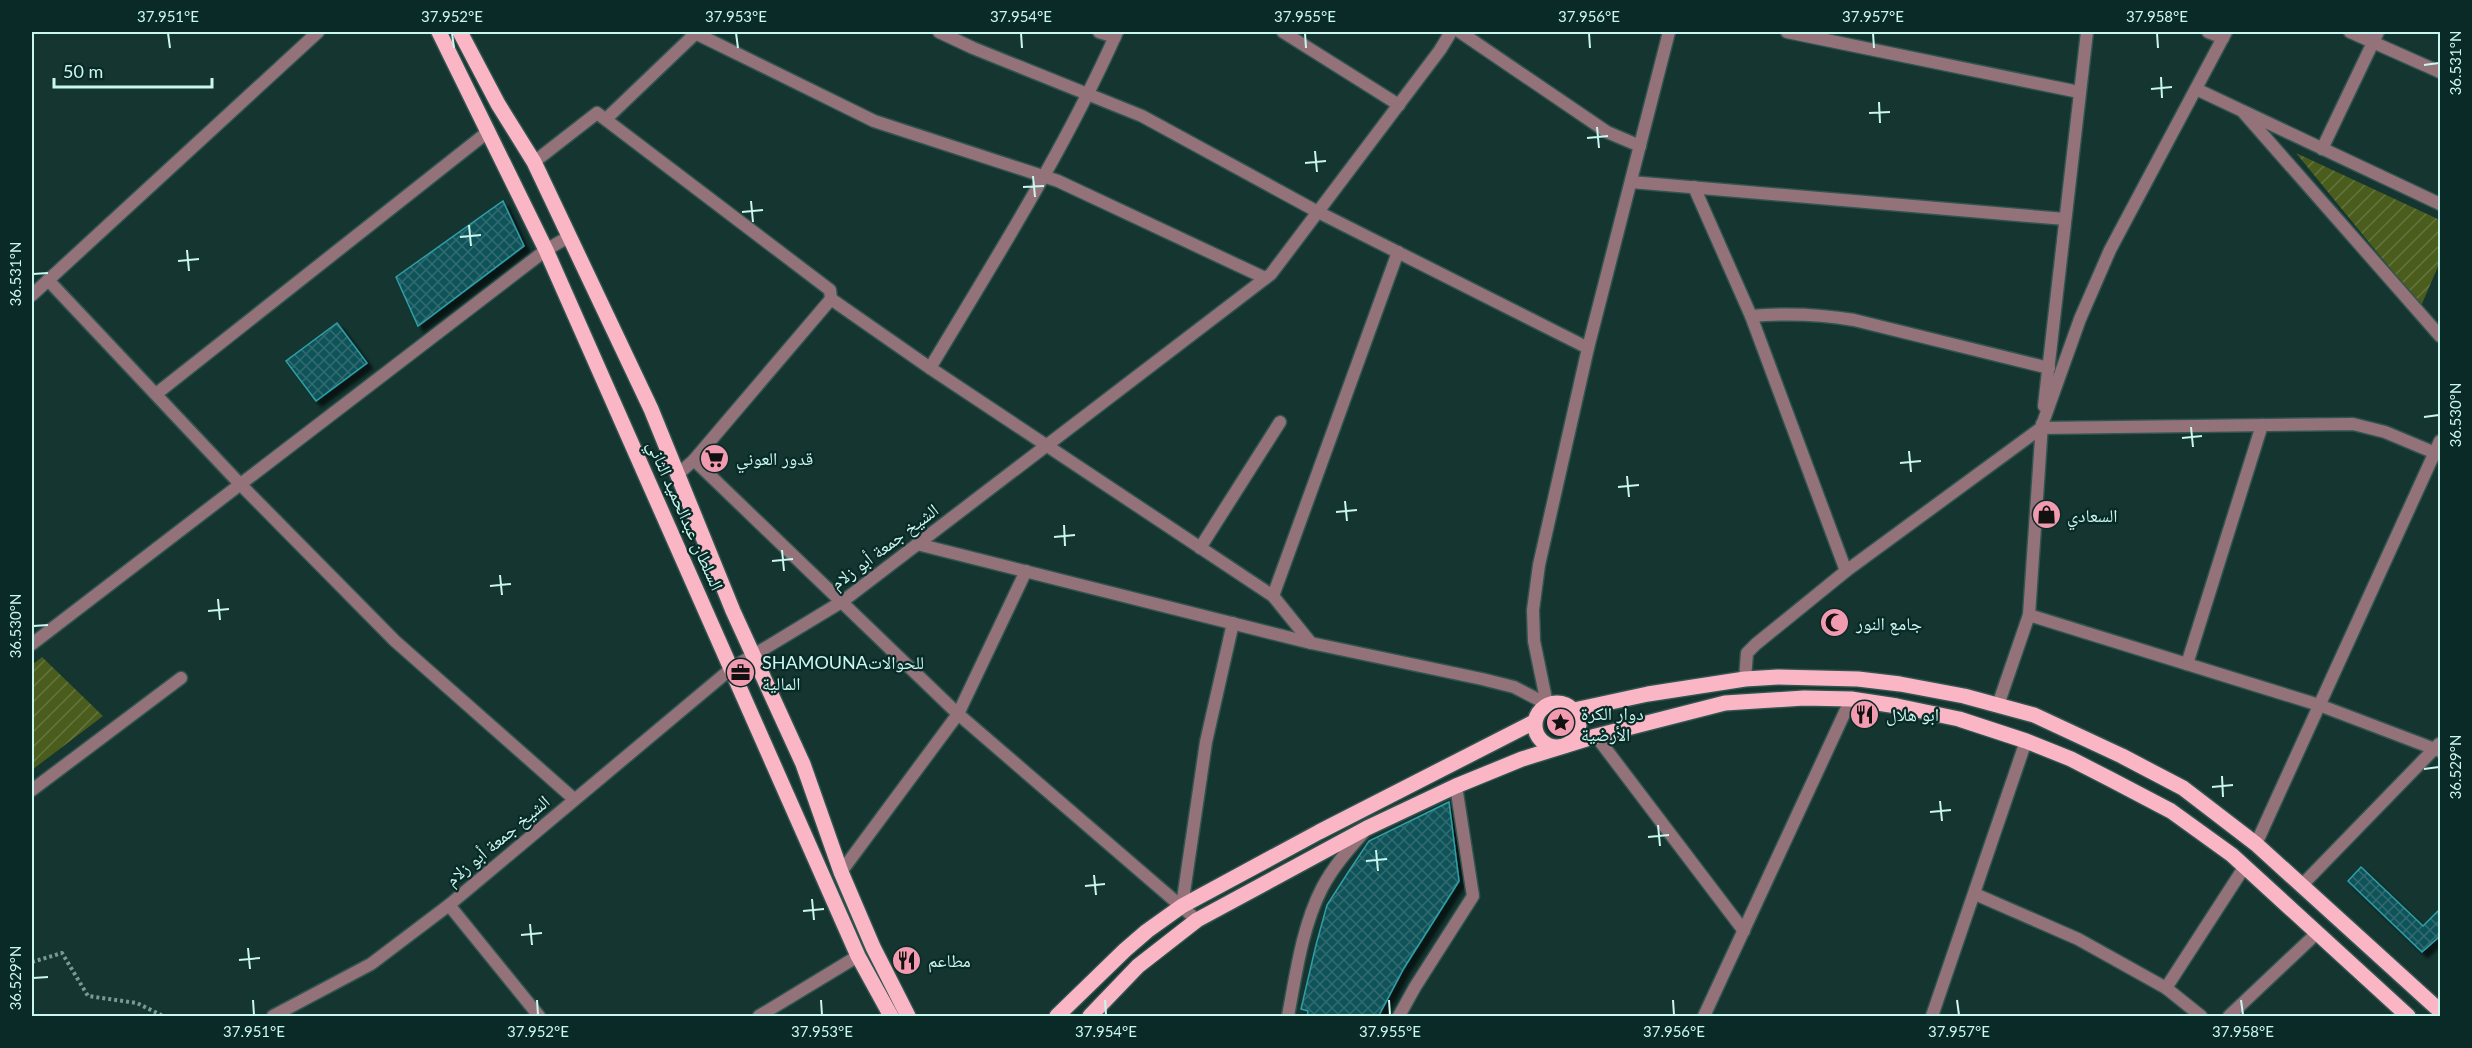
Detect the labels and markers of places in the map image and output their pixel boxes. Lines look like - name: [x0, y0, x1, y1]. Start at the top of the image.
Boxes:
- supermarket icon: قدور العوني: [699, 442, 731, 474]
- place label: قدور العوني: [736, 447, 813, 474]
- shop icon: السعادي: [2030, 499, 2062, 531]
- place label: السعادي: [2067, 504, 2118, 531]
- mosque icon: جامع النور: [1819, 607, 1851, 639]
- place label: جامع النور: [1855, 612, 1922, 636]
- place label: SHAMOUNAللحوالات المالية: [762, 651, 924, 694]
- office icon: SHAMOUNAللحوالات المالية: [725, 656, 757, 688]
- restaurant icon: ابو هلال: [1849, 698, 1881, 730]
- place label: دوار الكرة الأرضية: [1581, 702, 1644, 745]
- place label: ابو هلال: [1886, 703, 1939, 726]
- place icon: دوار الكرة الأرضية: [1544, 707, 1576, 739]
- restaurant icon: مطاعم: [891, 944, 923, 976]
- place label: مطاعم: [928, 949, 971, 973]

